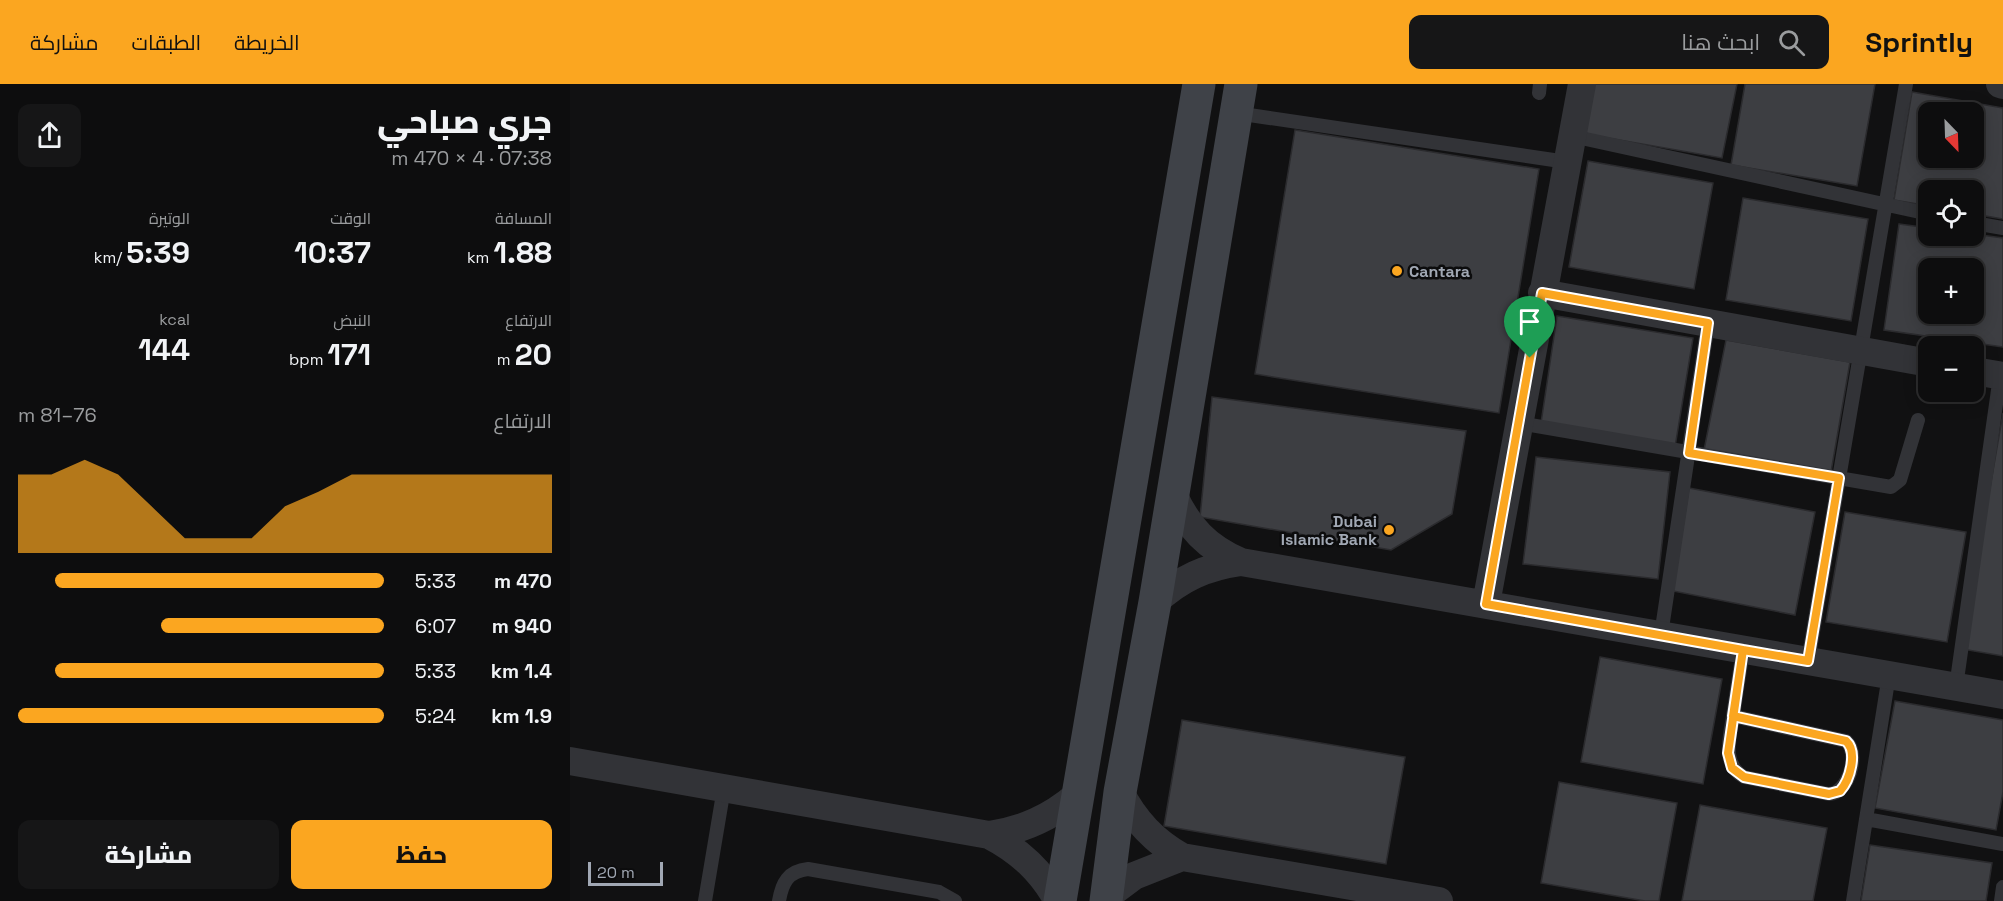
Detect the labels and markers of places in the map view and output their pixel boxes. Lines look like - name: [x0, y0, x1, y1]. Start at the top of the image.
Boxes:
- place label: Cantara: [1409, 261, 1470, 282]
- marker: Cantara: [1390, 264, 1404, 278]
- pin: [1504, 296, 1555, 358]
- place label: Dubai Islamic Bank: [1281, 511, 1377, 550]
- marker: Dubai Islamic Bank: [1382, 523, 1396, 537]

